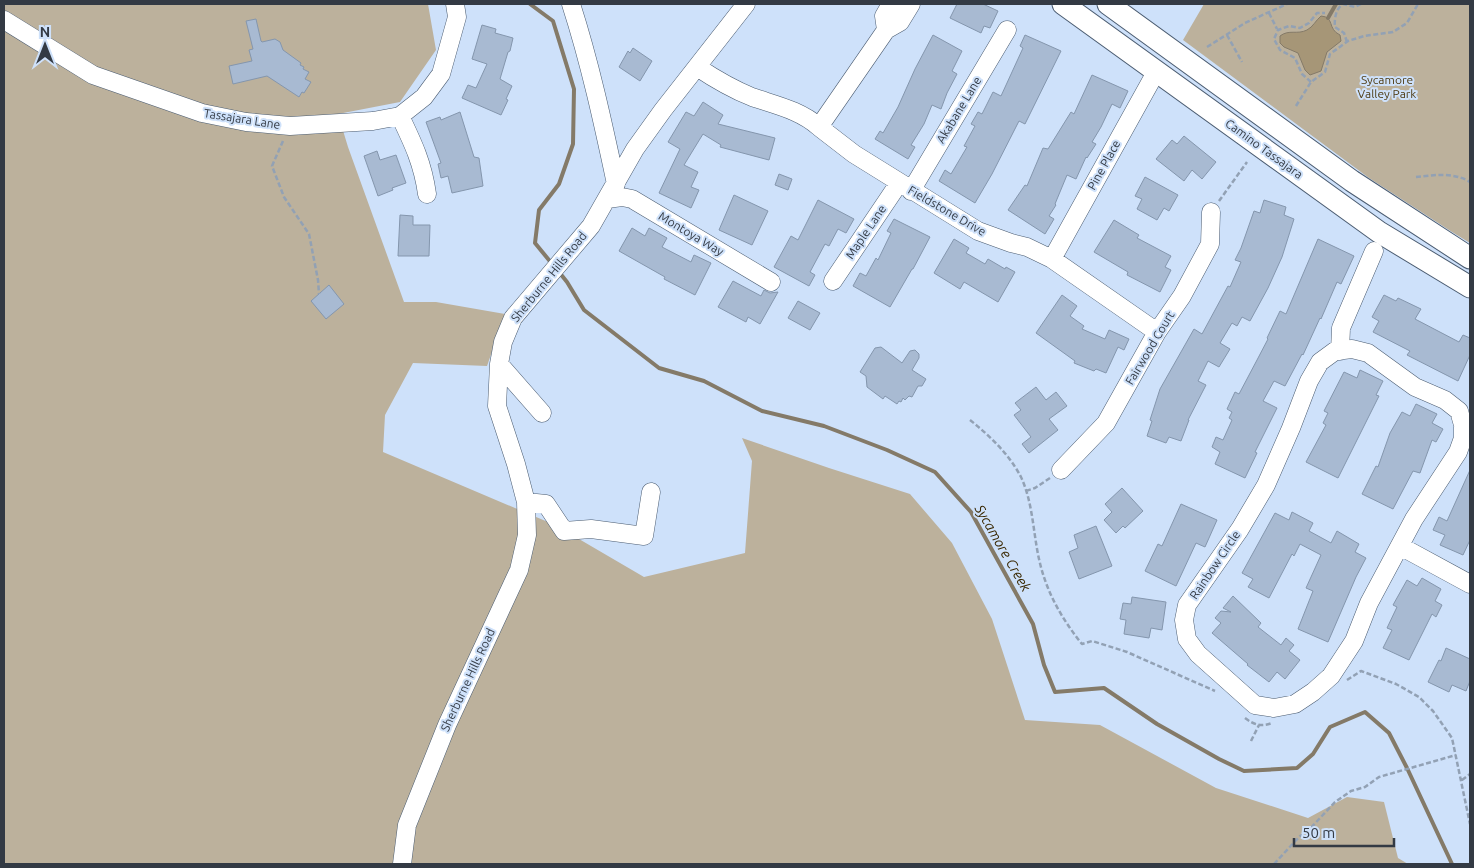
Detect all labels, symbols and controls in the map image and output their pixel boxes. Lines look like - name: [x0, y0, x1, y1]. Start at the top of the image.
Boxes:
- north arrow: [20, 20, 70, 70]
- text: N: [40, 24, 50, 40]
- park label: Sycamore Valley Park: [1358, 73, 1416, 100]
- street label: Akabane Lane: [934, 74, 984, 145]
- street label: Tassajara Lane: [203, 106, 281, 131]
- street label: Camino Tassajara: [1223, 116, 1305, 181]
- street label: Pine Place: [1085, 138, 1123, 192]
- street label: Fieldstone Drive: [906, 183, 988, 238]
- street label: Maple Lane: [843, 202, 888, 261]
- street label: Montoya Way: [656, 209, 726, 258]
- street label: Sherburne Hills Road: [508, 229, 589, 324]
- street label: Fairwood Court: [1123, 308, 1177, 387]
- water label: Sycamore Creek: [971, 501, 1035, 595]
- street label: Rainbow Circle: [1187, 528, 1242, 601]
- street label: Sherburne Hills Road: [438, 626, 497, 733]
- scale bar: [1294, 816, 1394, 848]
- text: 50 m: [1302, 824, 1335, 841]

